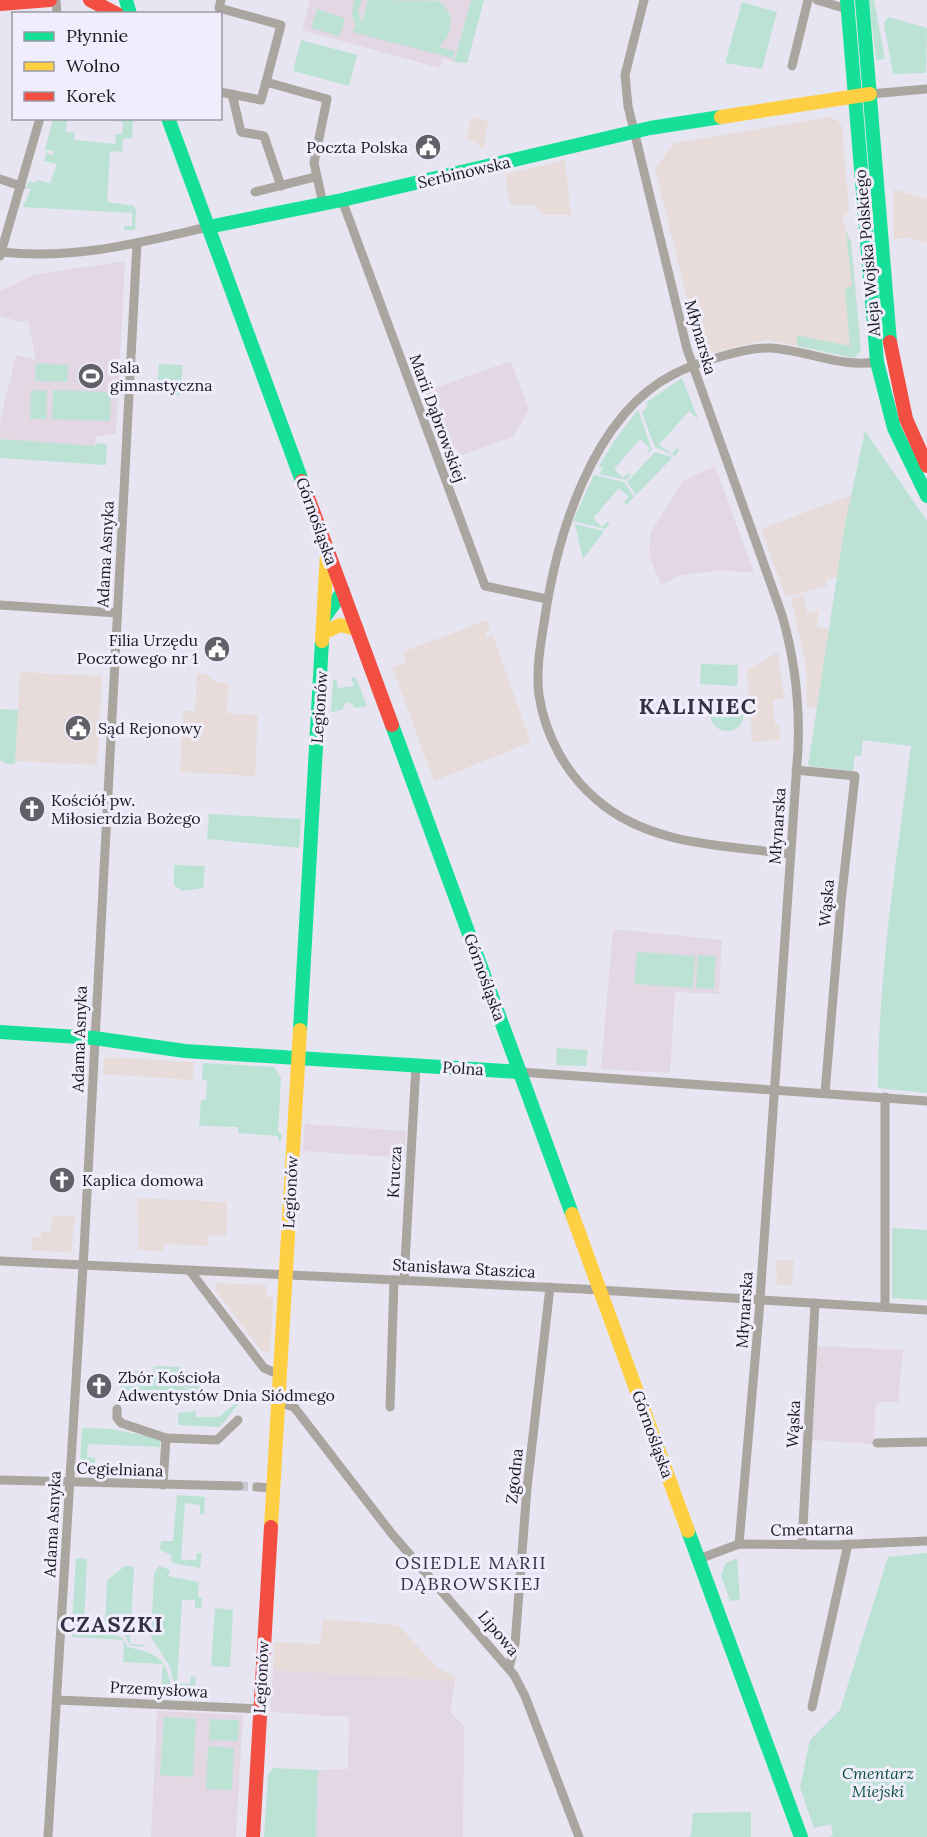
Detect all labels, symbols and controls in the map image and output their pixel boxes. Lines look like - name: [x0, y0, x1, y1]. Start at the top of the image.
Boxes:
- legend: [12, 12, 222, 120]
- text: Płynnie: [66, 24, 129, 47]
- text: Wolno: [66, 54, 120, 77]
- text: Korek: [66, 84, 116, 107]
- public building icon: Poczta Polska: [413, 132, 443, 162]
- place label: Poczta Polska: [306, 137, 408, 157]
- street label: Serbinowska: [416, 152, 512, 192]
- street label: Aleja Wojska Polskiego: [850, 169, 884, 338]
- street label: Młynarska: [681, 297, 721, 377]
- street label: Marii Dąbrowskiej: [406, 351, 470, 485]
- place label: Sala gimnastyczna: [110, 357, 212, 395]
- sports icon: Sala gimnastyczna: [76, 361, 106, 391]
- street label: Górnośląska: [292, 474, 342, 568]
- street label: Adama Asnyka: [92, 500, 118, 609]
- place label: Filia Urzędu Pocztowego nr 1: [77, 630, 198, 668]
- public building icon: Filia Urzędu Pocztowego nr 1: [202, 634, 232, 664]
- street label: Legionów: [306, 670, 332, 744]
- district label: KALINIEC: [639, 692, 757, 720]
- public building icon: Sąd Rejonowy: [63, 713, 93, 743]
- place label: Sąd Rejonowy: [98, 718, 202, 738]
- street label: Młynarska: [764, 787, 790, 865]
- place label: Kościół pw. Miłosierdzia Bożego: [51, 790, 201, 828]
- church icon: Kościół pw. Miłosierdzia Bożego: [17, 794, 47, 824]
- street label: Wąska: [814, 878, 838, 928]
- street label: Górnośląska: [460, 930, 510, 1024]
- street label: Adama Asnyka: [67, 985, 91, 1094]
- street label: Polna: [442, 1057, 484, 1079]
- street label: Krucza: [383, 1145, 405, 1199]
- street label: Legionów: [278, 1155, 302, 1229]
- church icon: Kaplica domowa: [47, 1165, 77, 1195]
- place label: Kaplica domowa: [82, 1170, 204, 1190]
- street label: Stanisława Staszica: [392, 1254, 536, 1282]
- street label: Młynarska: [731, 1271, 757, 1349]
- place label: Zbór Kościoła Adwentystów Dnia Siódmego: [117, 1367, 335, 1405]
- church icon: Zbór Kościoła Adwentystów Dnia Siódmego: [84, 1371, 114, 1401]
- street label: Górnośląska: [628, 1387, 678, 1481]
- street label: Wąska: [782, 1400, 804, 1448]
- street label: Zgodna: [501, 1447, 527, 1505]
- street label: Cegielniana: [76, 1457, 164, 1481]
- street label: Adama Asnyka: [39, 1470, 65, 1579]
- street label: Cmentarna: [770, 1518, 854, 1540]
- district label: OSIEDLE MARII DĄBROWSKIEJ: [395, 1551, 547, 1595]
- street label: Lipowa: [474, 1606, 524, 1660]
- district label: CZASZKI: [60, 1610, 164, 1638]
- street label: Legionów: [249, 1640, 273, 1714]
- street label: Przemysłowa: [109, 1676, 209, 1702]
- park label: Cmentarz Miejski: [842, 1763, 914, 1801]

